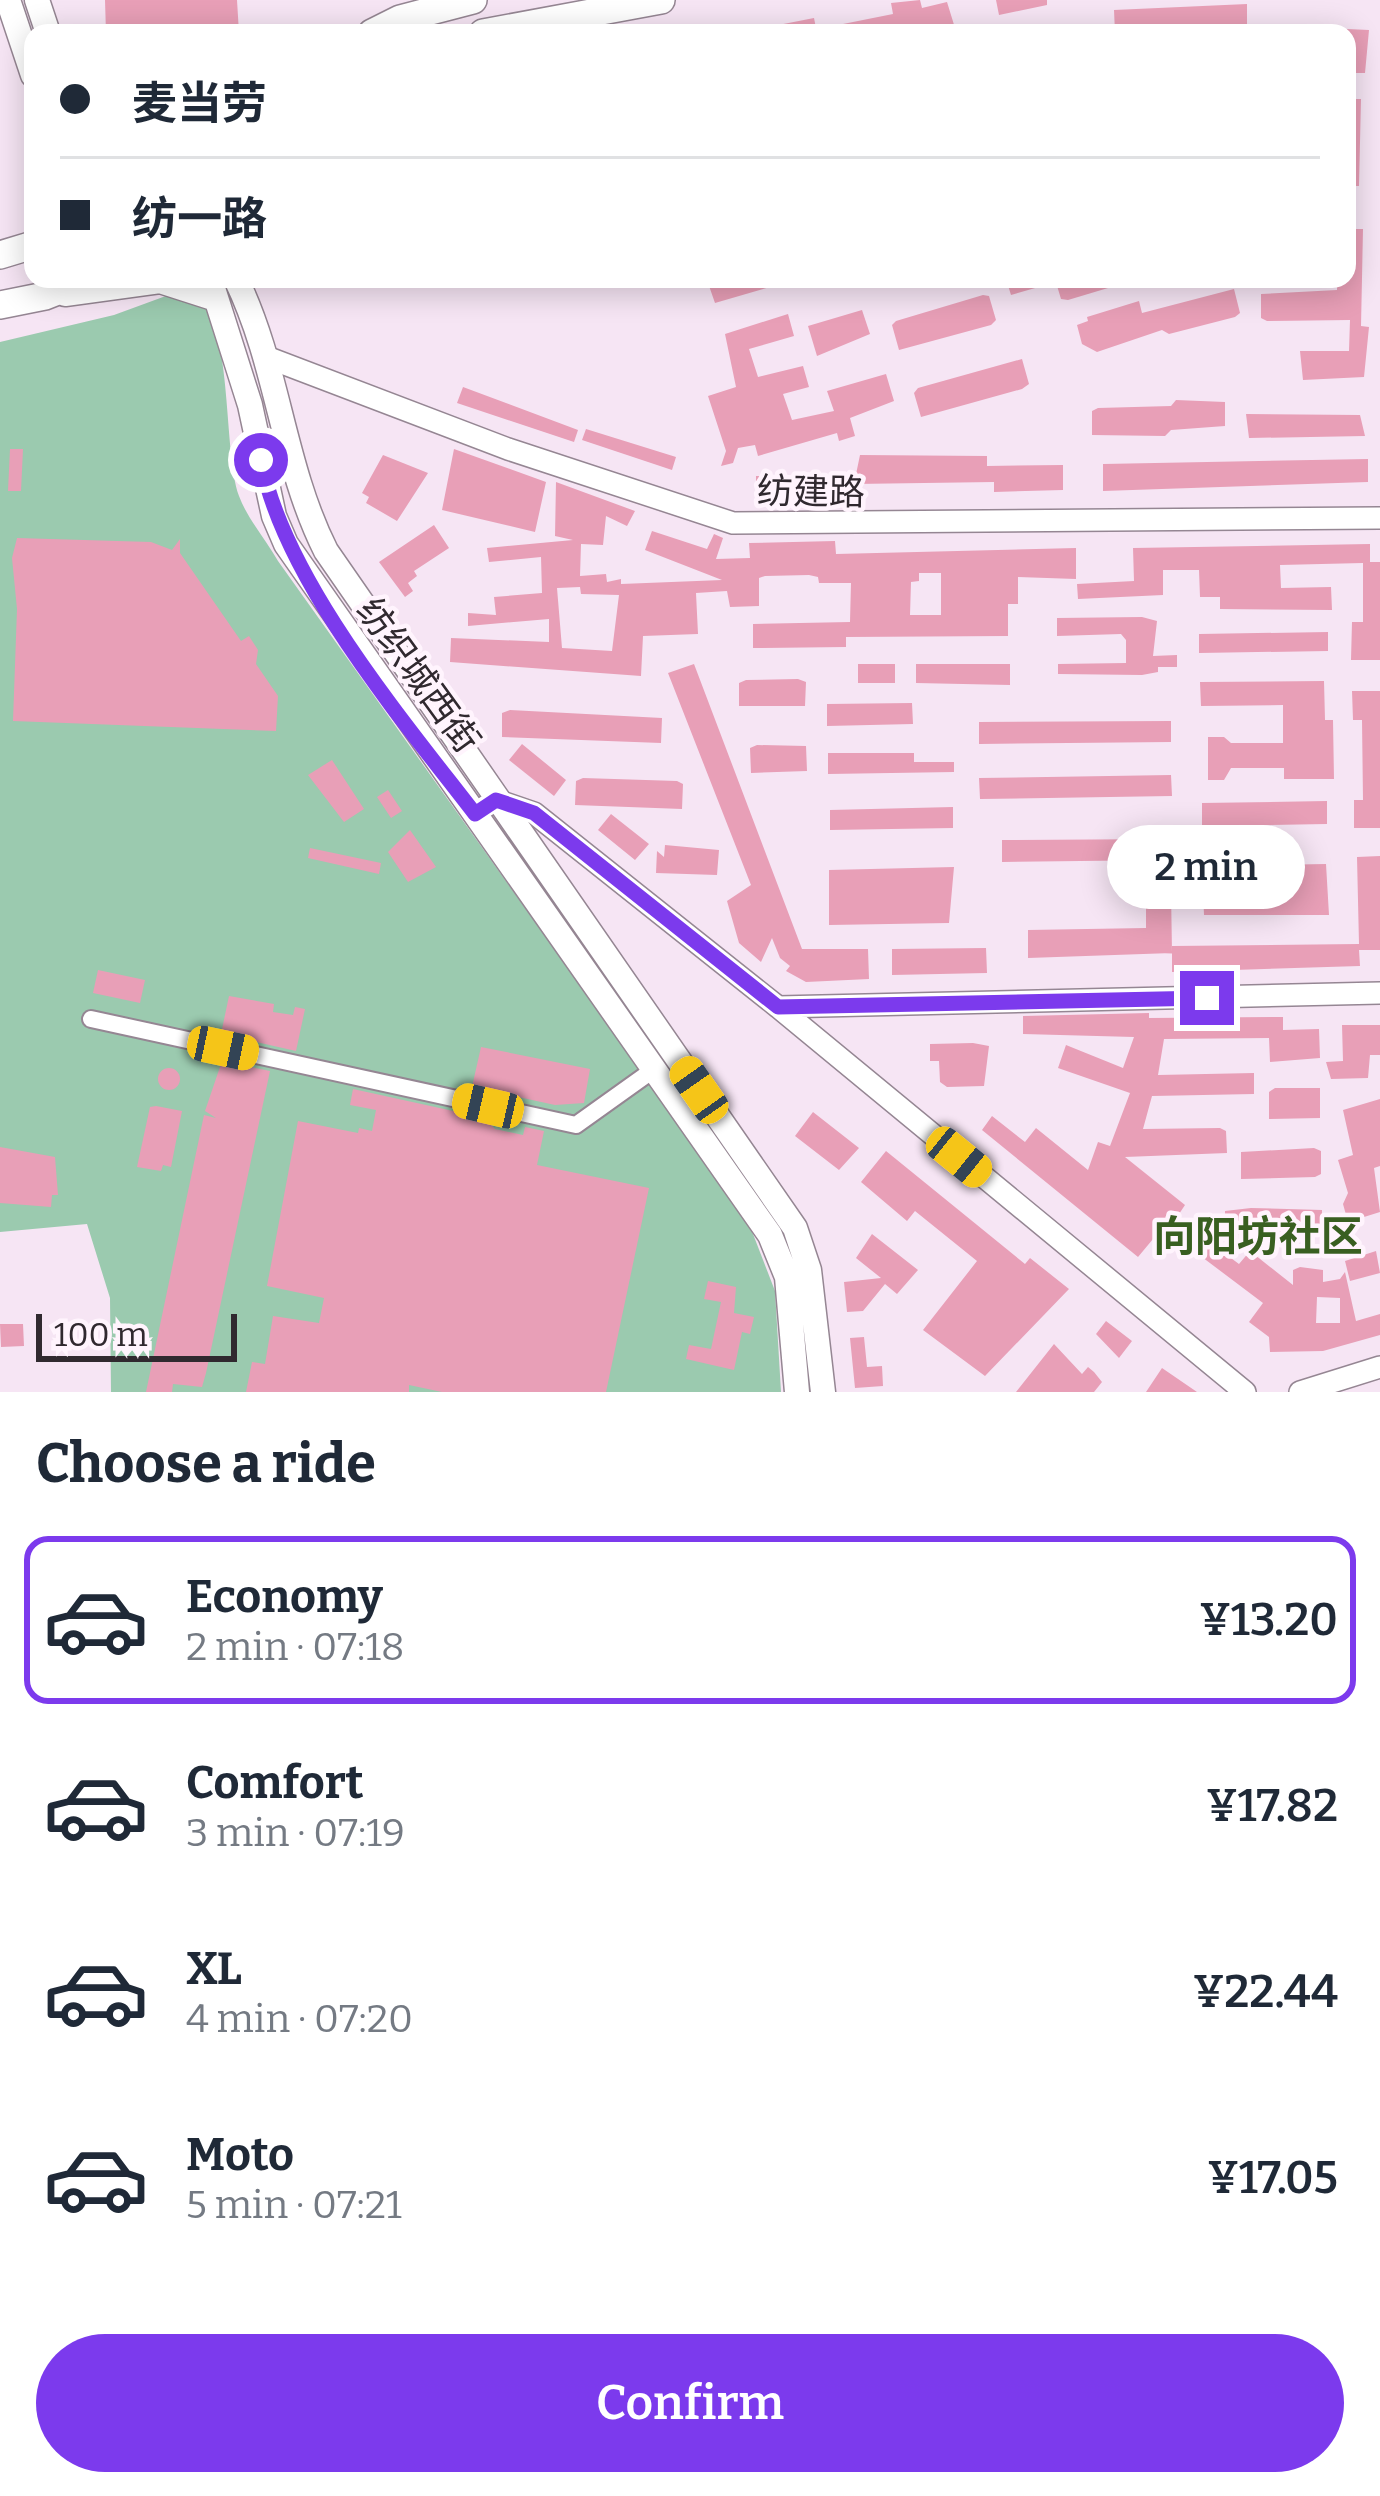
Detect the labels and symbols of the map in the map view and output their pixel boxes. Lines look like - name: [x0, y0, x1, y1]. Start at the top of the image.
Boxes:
- route start: [234, 433, 288, 487]
- street label: 纺建路: [757, 469, 865, 515]
- street label: 纺织城西街: [347, 590, 489, 761]
- callout: 2 min: [1108, 824, 1306, 908]
- route end: [1180, 971, 1234, 1025]
- car: [184, 1023, 262, 1073]
- car: [664, 1050, 734, 1130]
- car: [449, 1080, 527, 1132]
- car: [920, 1120, 998, 1194]
- district label: 向阳坊社区: [1153, 1212, 1363, 1262]
- scale bar: [36, 1308, 237, 1361]

